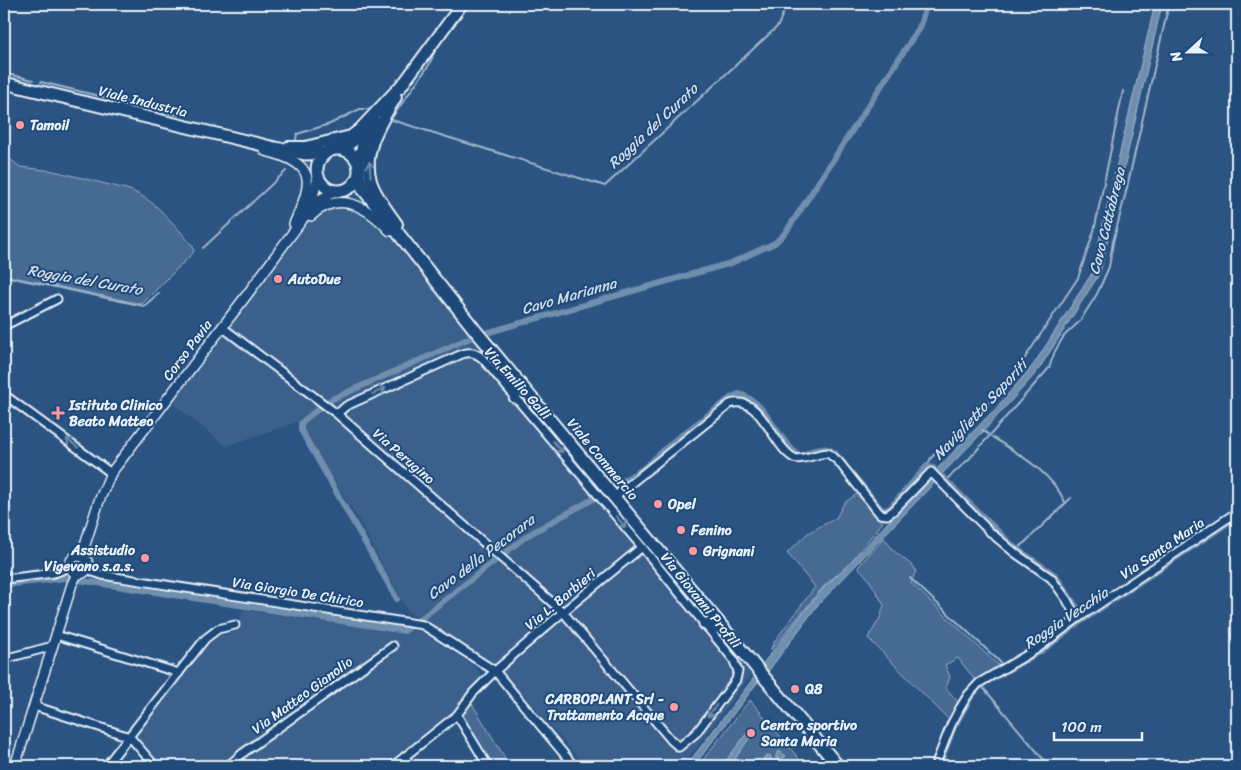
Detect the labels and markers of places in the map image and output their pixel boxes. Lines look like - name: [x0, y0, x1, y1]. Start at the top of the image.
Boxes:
- place label: Tamoil: [30, 113, 70, 138]
- marker: Tamoil: [14, 119, 26, 131]
- place label: AutoDue: [287, 267, 342, 292]
- marker: AutoDue: [272, 273, 284, 285]
- place label: Istituto Clinico Beato Matteo: [68, 393, 163, 434]
- marker: Istituto Clinico Beato Matteo: [51, 406, 65, 420]
- place label: Opel: [667, 492, 697, 517]
- marker: Opel: [652, 498, 664, 510]
- place label: Fenino: [690, 518, 732, 543]
- marker: Fenino: [675, 524, 687, 536]
- place label: Assistudio Vigevano s.a.s.: [44, 538, 136, 579]
- place label: Grignani: [702, 539, 756, 564]
- marker: Grignani: [687, 545, 699, 557]
- marker: Assistudio Vigevano s.a.s.: [139, 552, 151, 564]
- place label: Q8: [804, 677, 823, 702]
- marker: Q8: [789, 683, 801, 695]
- place label: CARBOPLANT Srl - Trattamento Acque: [545, 687, 664, 728]
- marker: CARBOPLANT Srl - Trattamento Acque: [668, 701, 680, 713]
- place label: Centro sportivo Santa Maria: [760, 713, 858, 754]
- marker: Centro sportivo Santa Maria: [745, 727, 757, 739]

